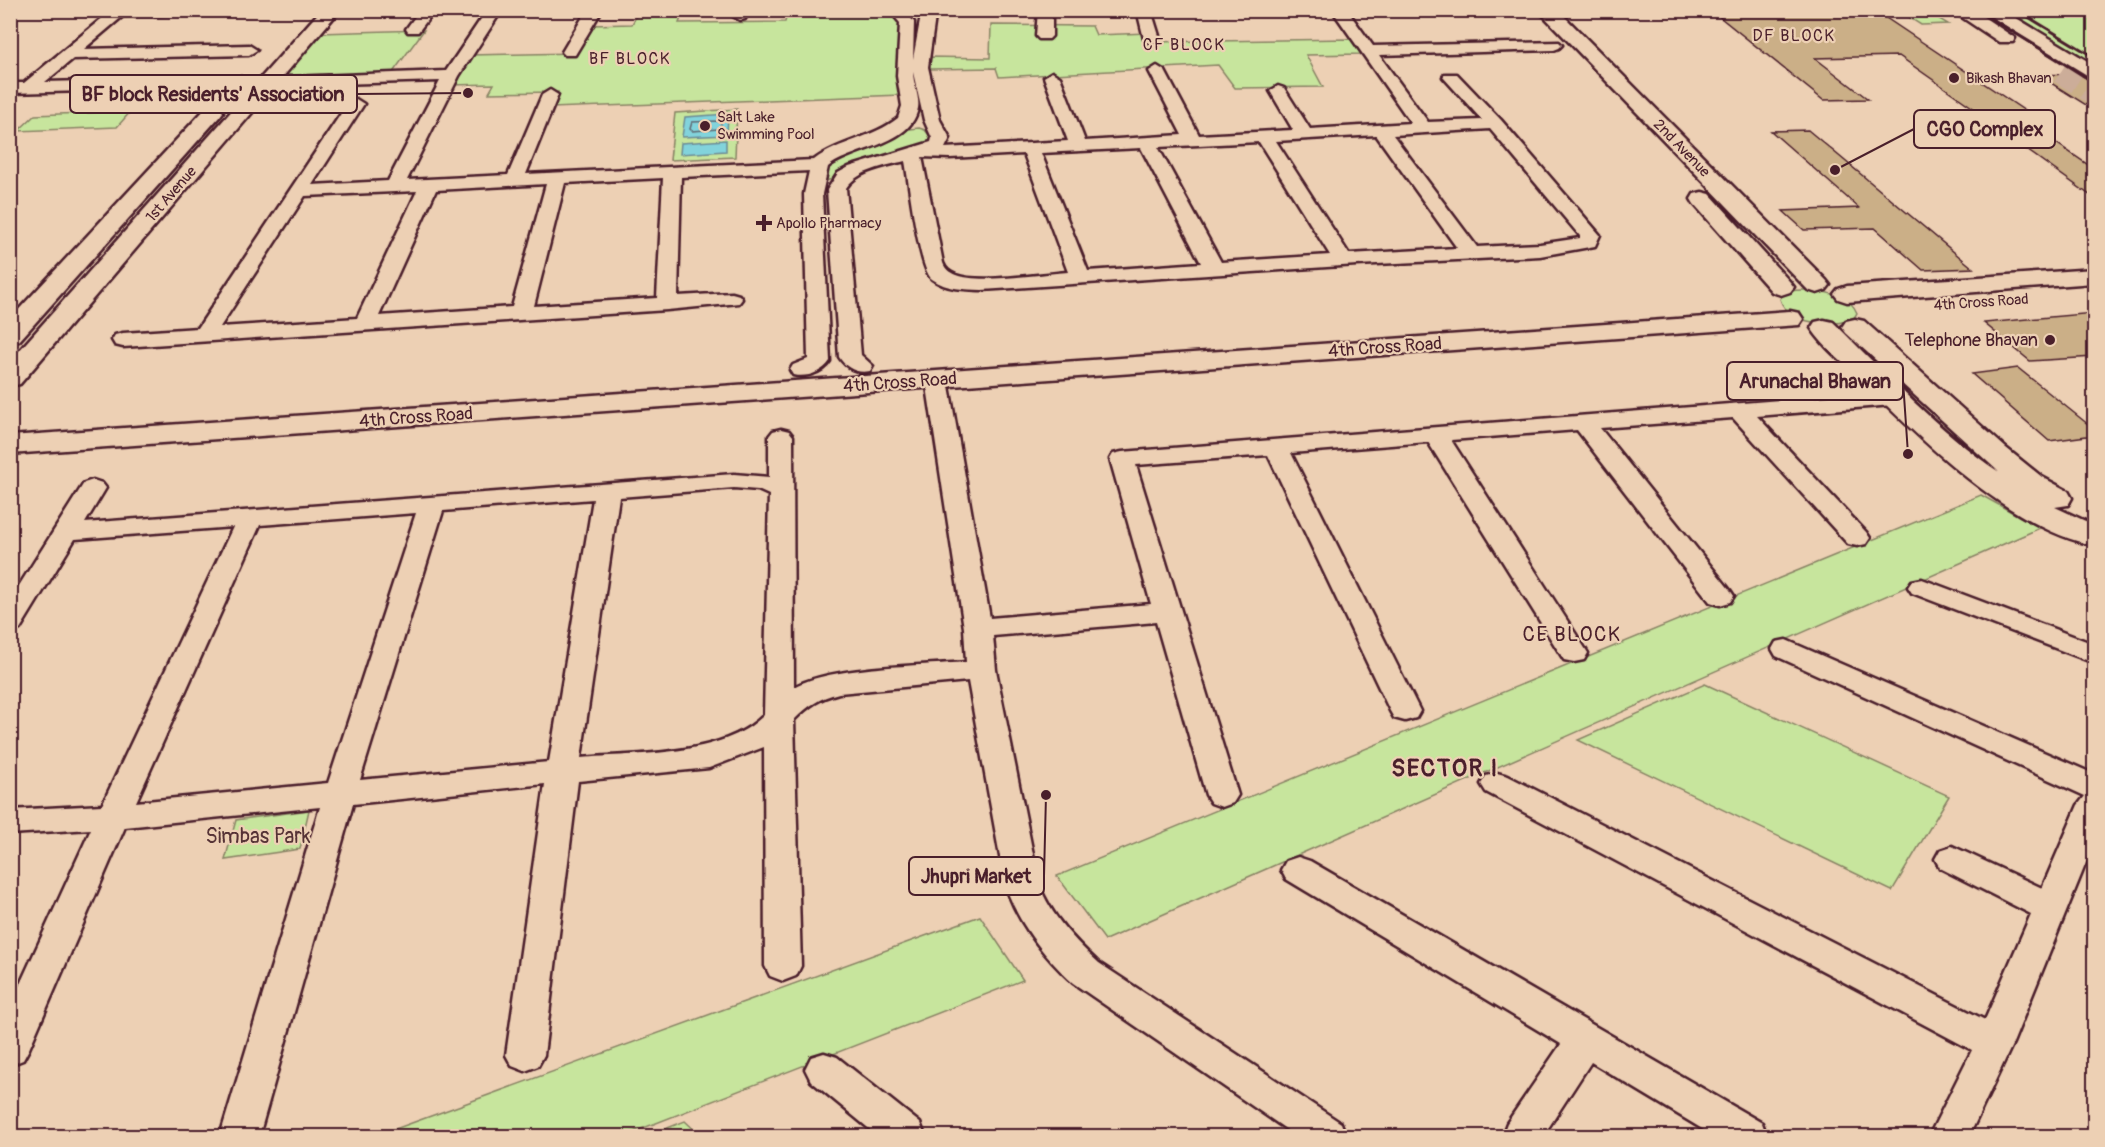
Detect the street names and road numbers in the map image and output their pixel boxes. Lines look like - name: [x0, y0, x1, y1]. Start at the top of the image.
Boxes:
- street label: 2nd Avenue: [1649, 115, 1714, 182]
- street label: 1st Avenue: [142, 162, 201, 226]
- street label: 4th Cross Road: [1933, 290, 2029, 315]
- street label: 4th Cross Road: [1327, 332, 1443, 363]
- street label: 4th Cross Road: [842, 367, 958, 398]
- street label: 4th Cross Road: [358, 402, 474, 433]

